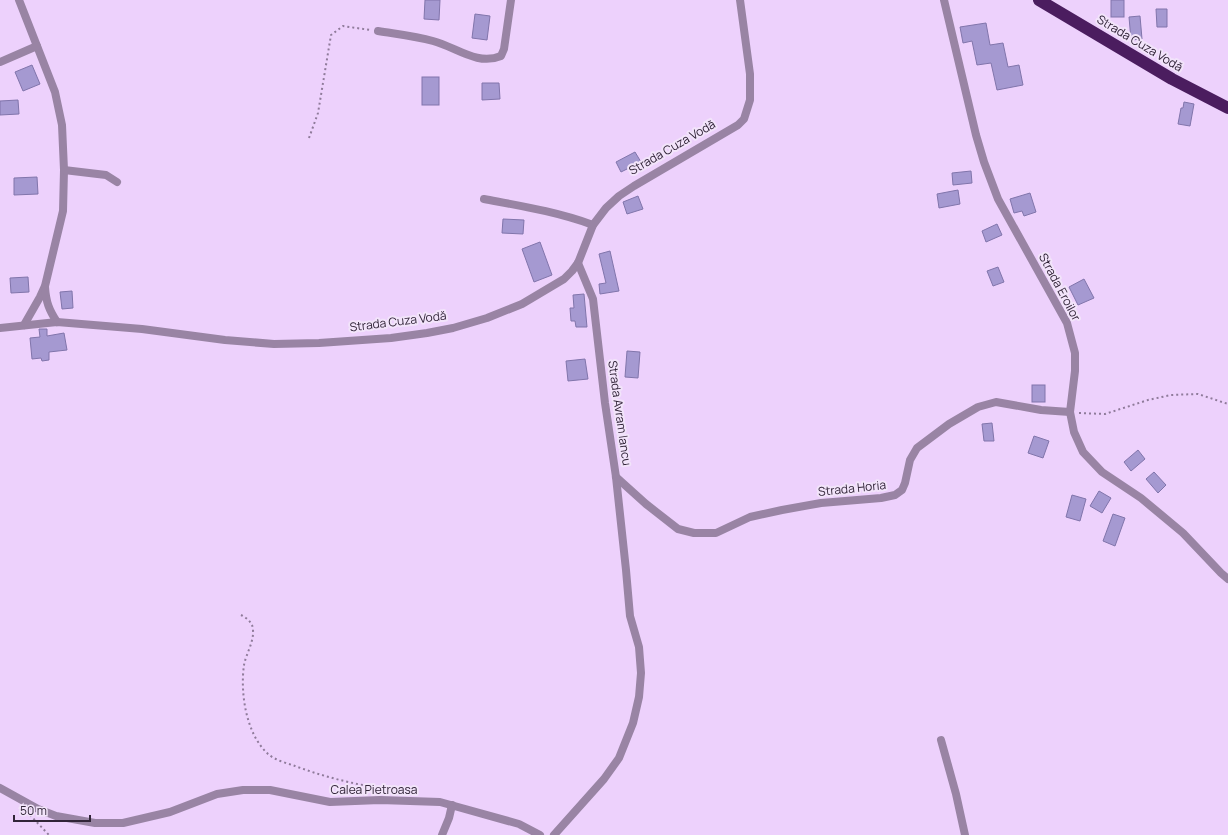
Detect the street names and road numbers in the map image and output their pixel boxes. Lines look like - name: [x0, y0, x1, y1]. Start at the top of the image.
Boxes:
- street label: Strada Cuza Vodă: [1094, 11, 1186, 75]
- street label: Strada Cuza Vodă: [626, 115, 718, 179]
- street label: Strada Eroilor: [1035, 250, 1085, 324]
- street label: Strada Cuza Vodă: [349, 307, 447, 335]
- street label: Strada Avram Iancu: [604, 359, 636, 467]
- street label: Strada Horia: [817, 476, 887, 500]
- street label: Calea Pietroasa: [331, 781, 417, 798]

